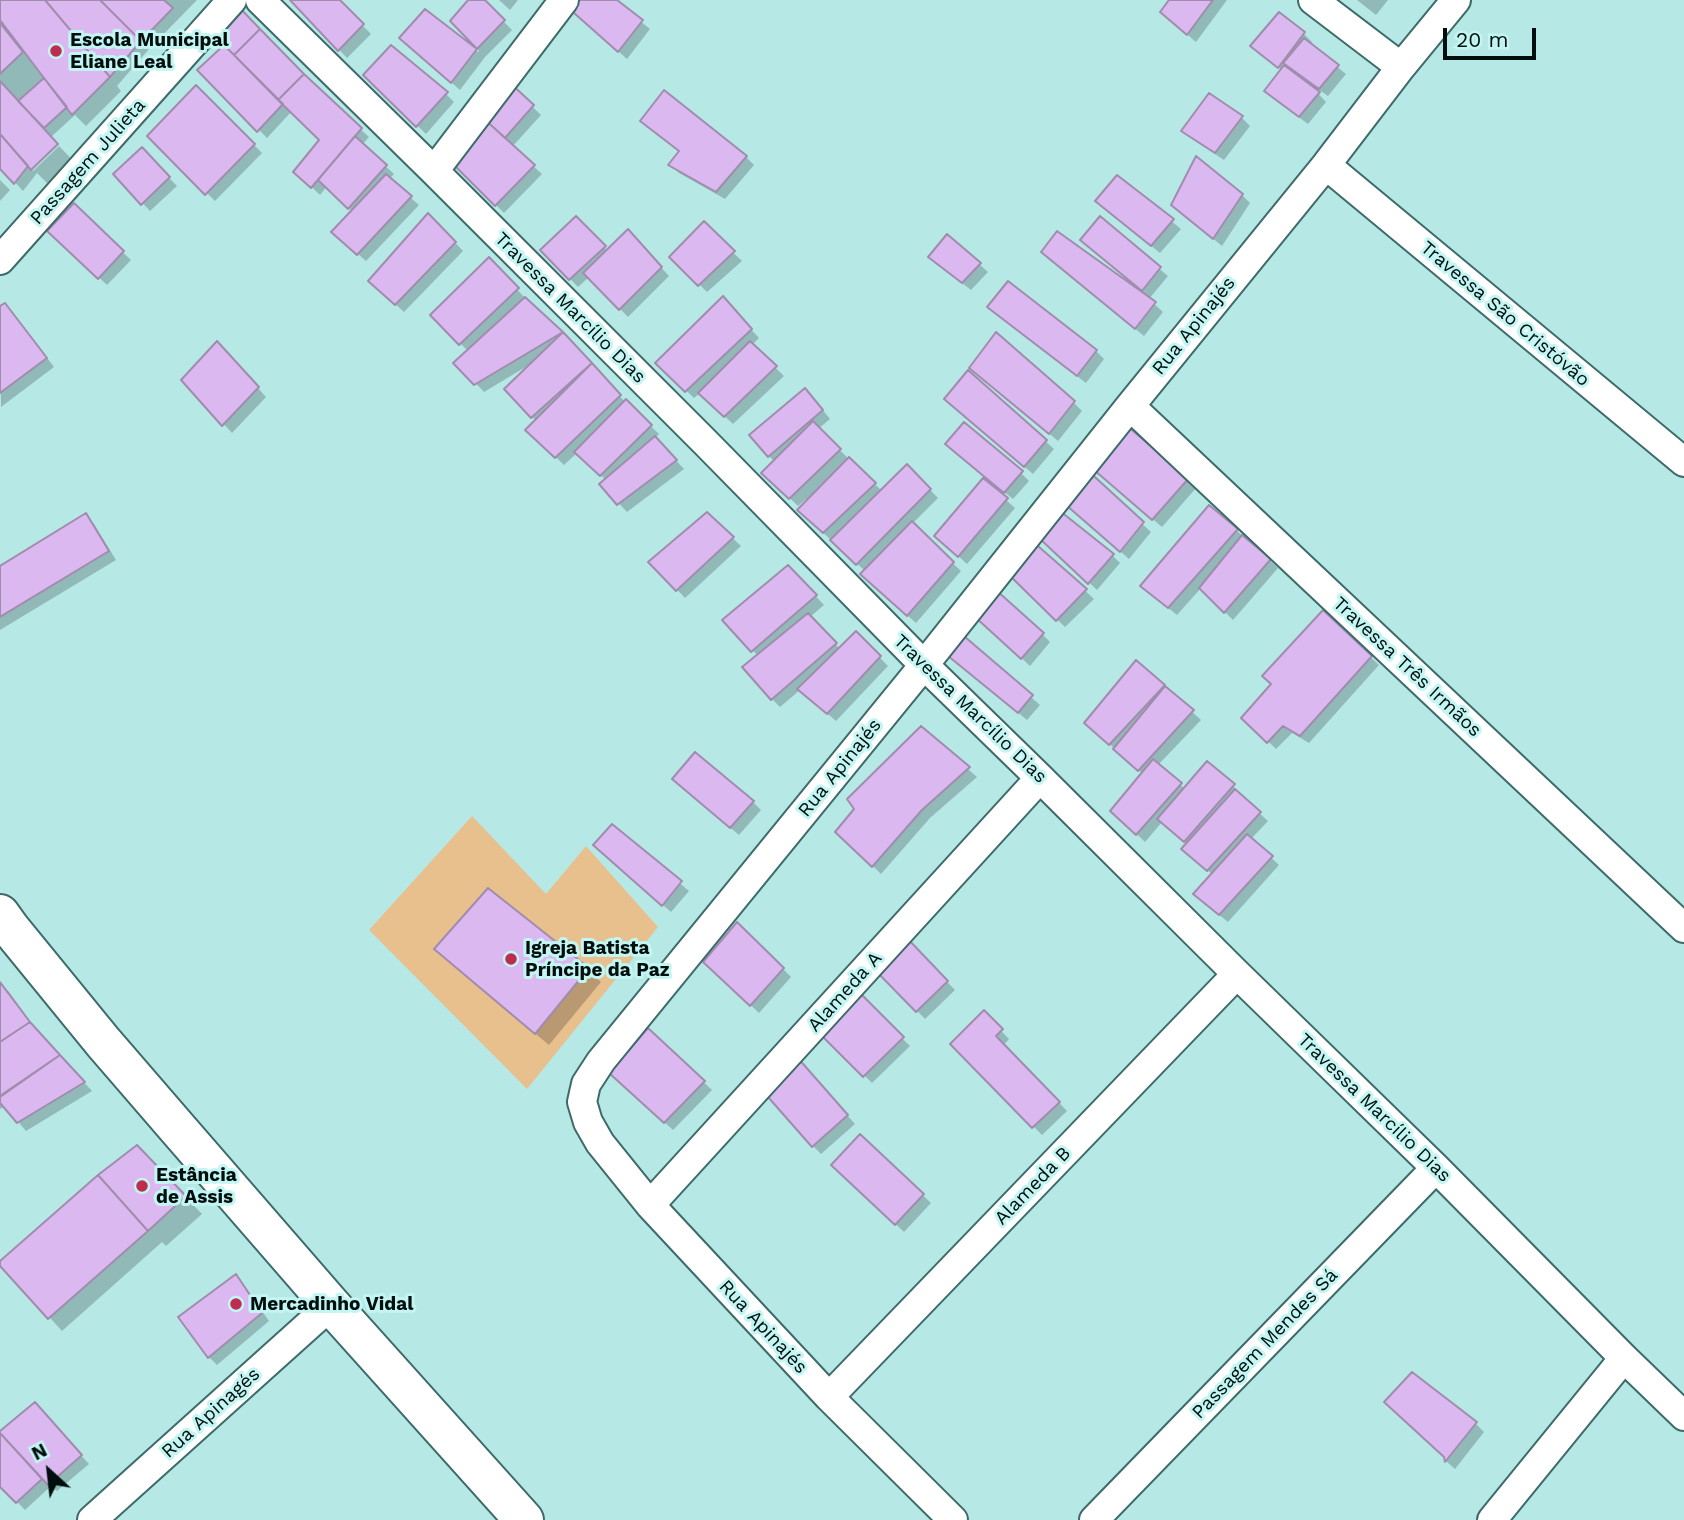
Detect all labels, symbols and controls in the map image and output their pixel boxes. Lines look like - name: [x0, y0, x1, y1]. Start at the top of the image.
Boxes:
- scale bar: [1446, 14, 1539, 58]
- text: 20 m: [1456, 27, 1508, 52]
- place label: Escola Municipal Eliane Leal: [70, 29, 229, 73]
- marker: Escola Municipal Eliane Leal: [48, 43, 64, 59]
- street label: Passagem Julieta: [26, 94, 150, 230]
- street label: Travessa Marcílio Dias: [490, 228, 650, 388]
- street label: Travessa São Cristóvão: [1416, 237, 1594, 391]
- street label: Rua Apinajés: [1148, 272, 1240, 380]
- street label: Travessa Três Irmãos: [1328, 592, 1486, 742]
- street label: Travessa Marcílio Dias: [889, 630, 1051, 788]
- street label: Rua Apinajés: [794, 714, 886, 822]
- place label: Igreja Batista Príncipe da Paz: [525, 937, 670, 981]
- street label: Alameda A: [803, 947, 887, 1037]
- marker: Igreja Batista Príncipe da Paz: [503, 951, 519, 967]
- street label: Travessa Marcílio Dias: [1293, 1029, 1455, 1187]
- street label: Alameda B: [990, 1142, 1076, 1230]
- place label: Estância de Assis: [156, 1164, 237, 1208]
- marker: Estância de Assis: [134, 1178, 150, 1194]
- street label: Passagem Mendes Sá: [1187, 1264, 1343, 1424]
- street label: Rua Apinajés: [714, 1276, 812, 1378]
- place label: Mercadinho Vidal: [250, 1293, 413, 1315]
- marker: Mercadinho Vidal: [228, 1296, 244, 1312]
- street label: Rua Apinagés: [157, 1363, 265, 1463]
- north arrow: [14, 1436, 84, 1506]
- text: N: [28, 1438, 51, 1465]

